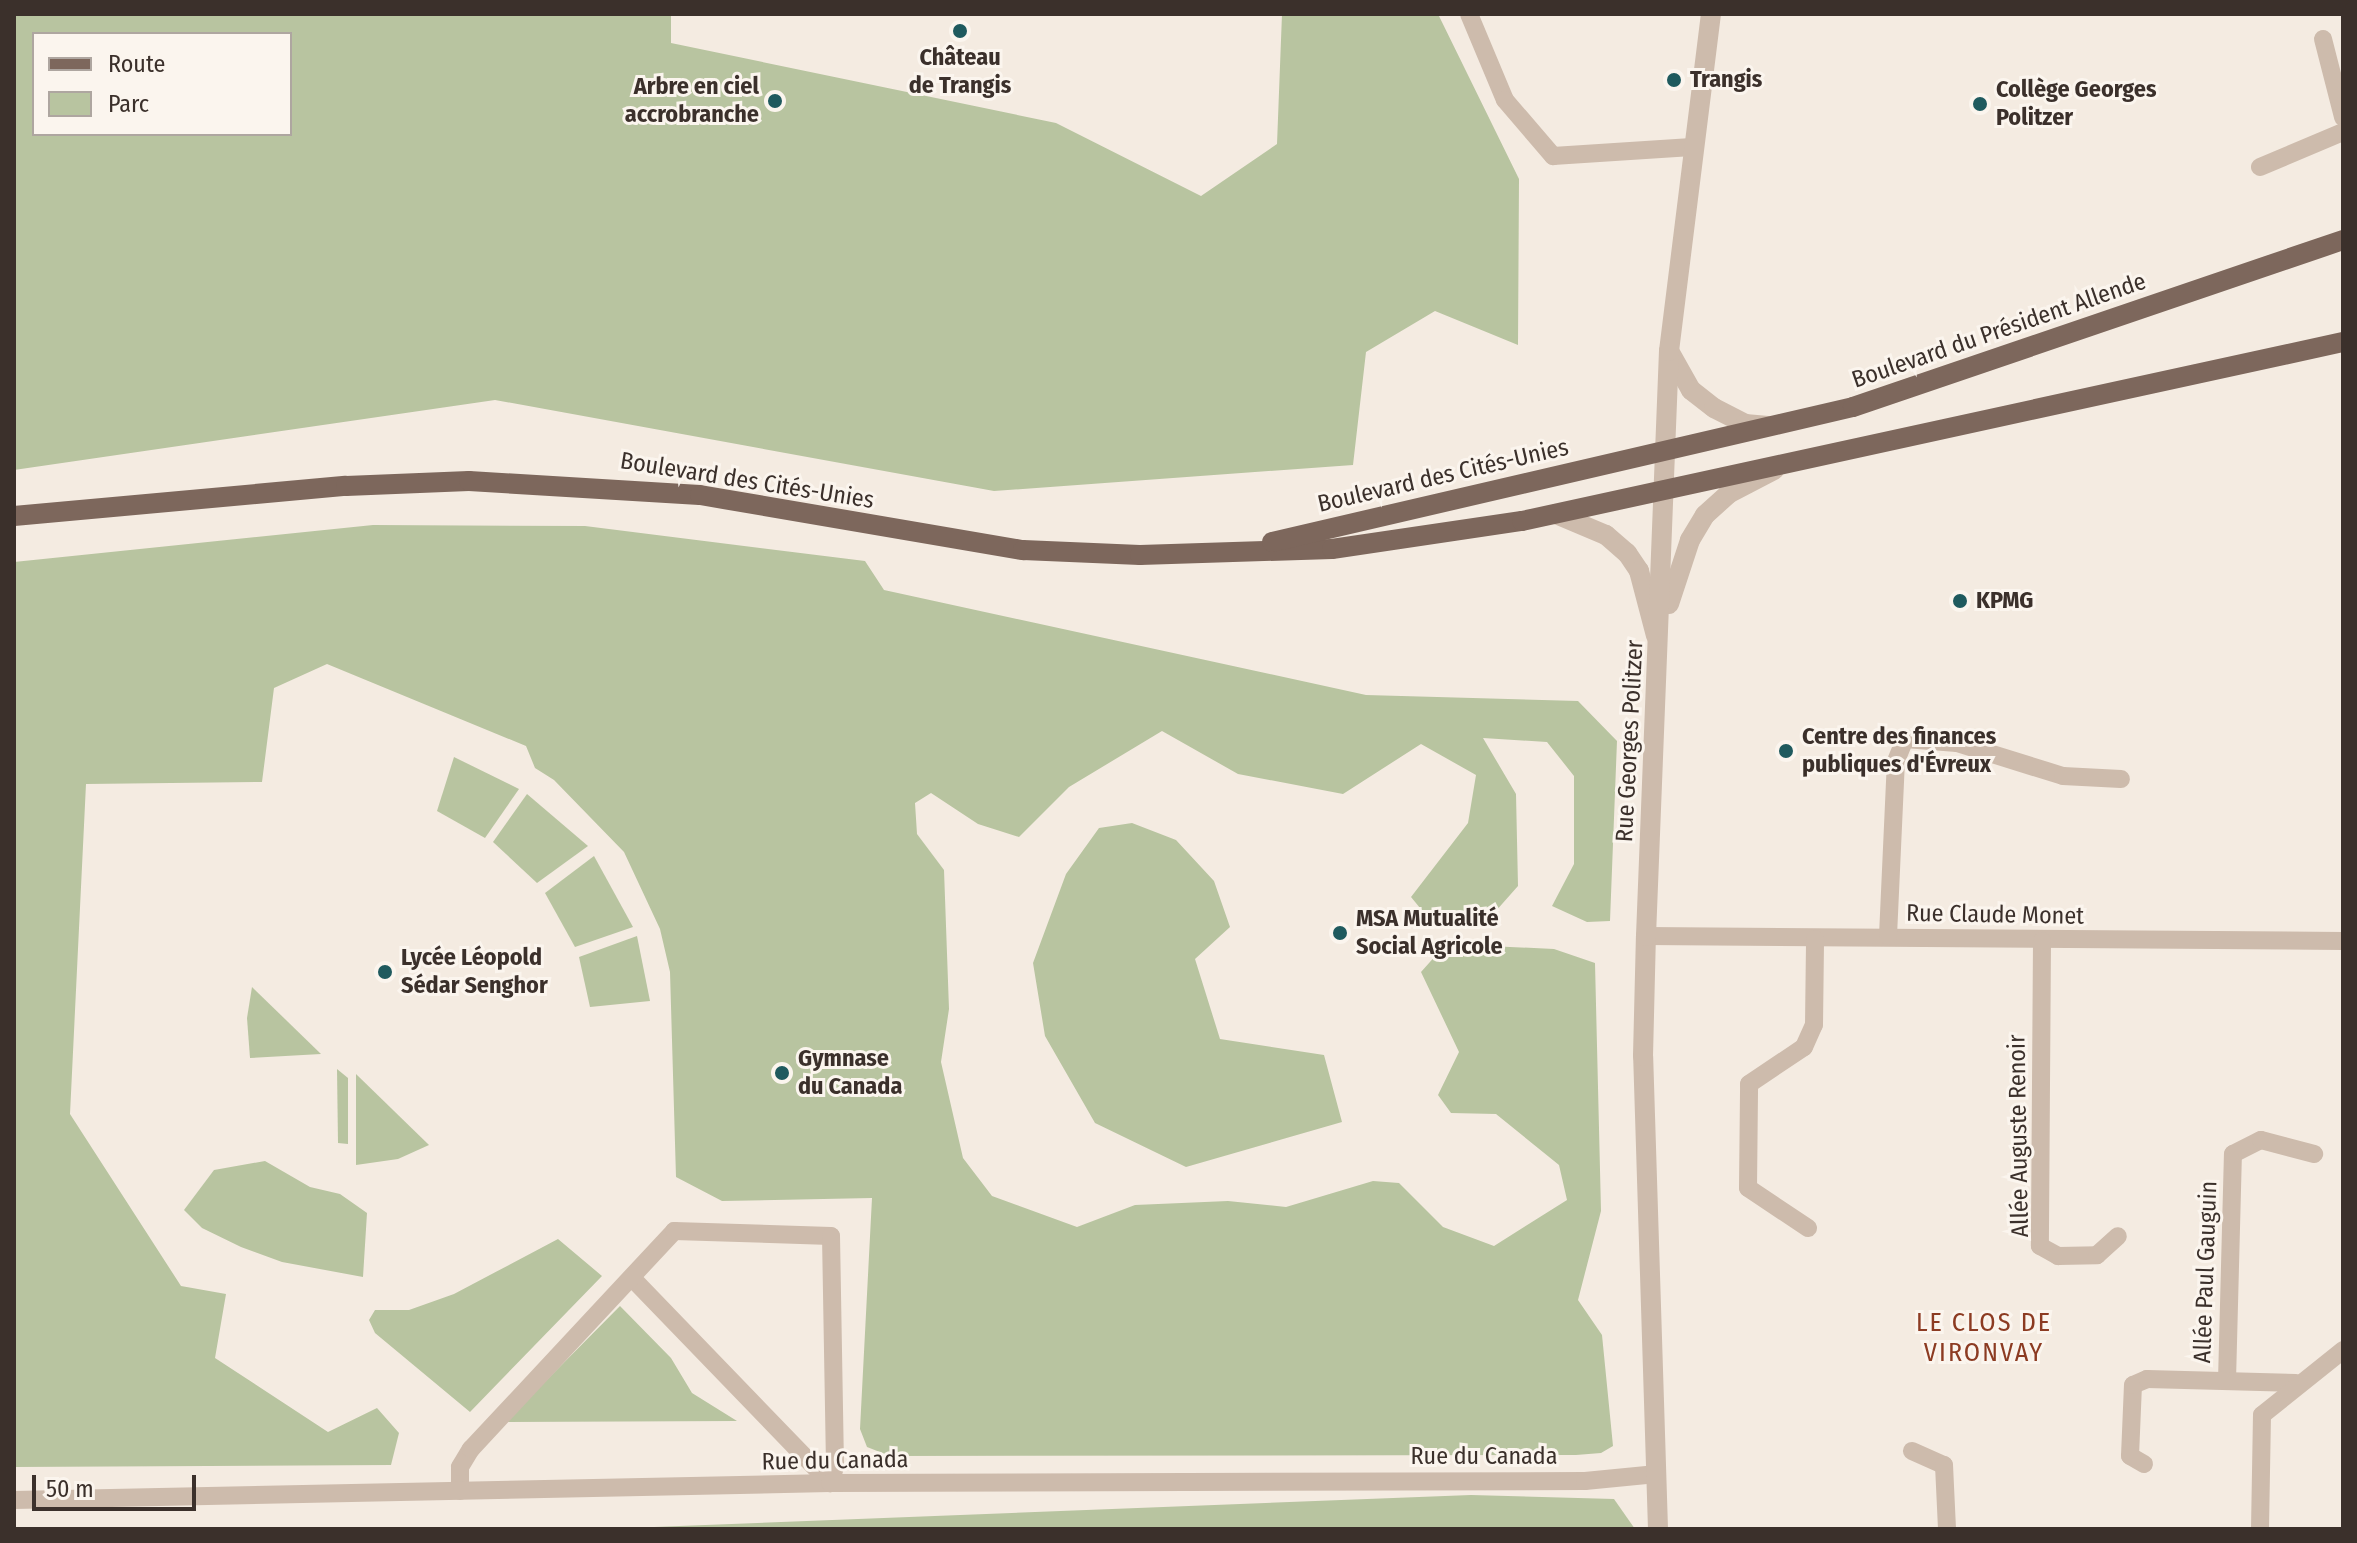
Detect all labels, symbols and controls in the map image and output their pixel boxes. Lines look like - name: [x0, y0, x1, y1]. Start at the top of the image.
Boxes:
- marker: Château de Trangis: [951, 22, 969, 40]
- legend: [32, 32, 292, 136]
- place label: Château de Trangis: [909, 44, 1011, 100]
- text: Route: [108, 50, 165, 78]
- place label: Trangis: [1690, 66, 1762, 94]
- marker: Trangis: [1665, 71, 1683, 89]
- place label: Arbre en ciel accrobranche: [625, 73, 759, 129]
- place label: Collège Georges Politzer: [1996, 76, 2156, 132]
- text: Parc: [108, 90, 149, 118]
- marker: Arbre en ciel accrobranche: [766, 92, 784, 110]
- marker: Collège Georges Politzer: [1971, 95, 1989, 113]
- street label: Boulevard du Président Allende: [1848, 267, 2150, 395]
- street label: Boulevard des Cités-Unies: [1315, 433, 1571, 519]
- street label: Boulevard des Cités-Unies: [618, 447, 876, 515]
- place label: KPMG: [1976, 587, 2033, 615]
- marker: KPMG: [1951, 592, 1969, 610]
- street label: Rue Georges Politzer: [1610, 639, 1650, 843]
- place label: Centre des finances publiques d'Évreux: [1802, 723, 1996, 779]
- marker: Centre des finances publiques d'Évreux: [1777, 742, 1795, 760]
- street label: Rue Claude Monet: [1906, 899, 2084, 931]
- place label: MSA Mutualité Social Agricole: [1356, 905, 1503, 961]
- marker: MSA Mutualité Social Agricole: [1331, 924, 1349, 942]
- place label: Lycée Léopold Sédar Senghor: [401, 944, 548, 1000]
- marker: Lycée Léopold Sédar Senghor: [376, 963, 394, 981]
- street label: Allée Auguste Renoir: [2003, 1034, 2035, 1238]
- place label: Gymnase du Canada: [798, 1045, 902, 1101]
- marker: Gymnase du Canada: [773, 1064, 791, 1082]
- street label: Allée Paul Gauguin: [2188, 1180, 2224, 1364]
- district label: LE CLOS DE VIRONVAY: [1916, 1307, 2052, 1368]
- street label: Rue du Canada: [1411, 1443, 1557, 1471]
- street label: Rue du Canada: [761, 1445, 909, 1477]
- scale bar: [36, 1459, 200, 1509]
- text: 50 m: [46, 1475, 94, 1503]

